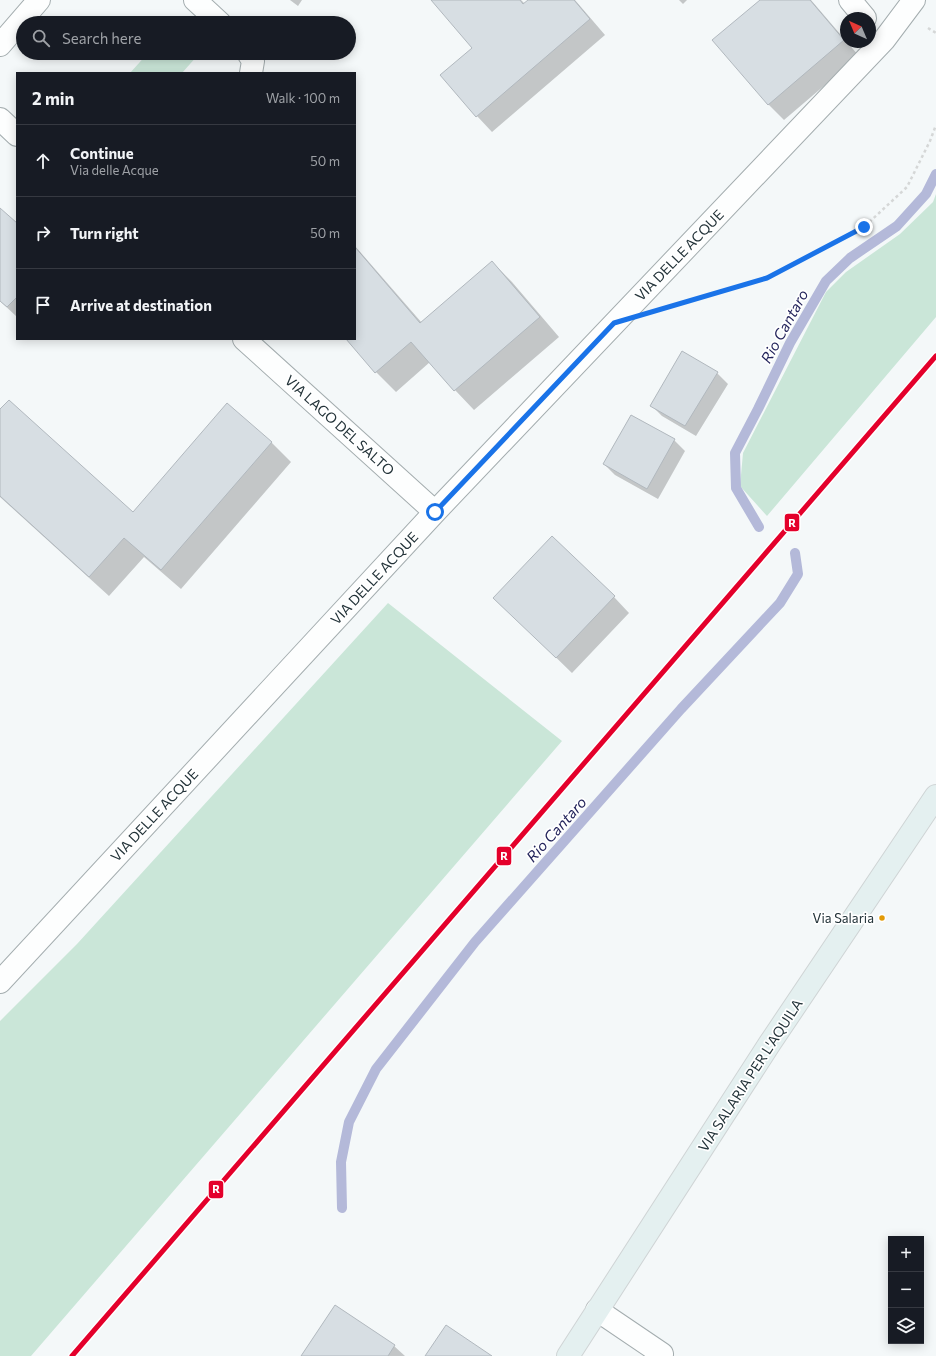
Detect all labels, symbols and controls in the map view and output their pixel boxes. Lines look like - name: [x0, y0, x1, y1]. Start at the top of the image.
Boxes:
- north arrow: [840, 12, 876, 48]
- search box: [16, 16, 356, 60]
- icon: search: [30, 27, 52, 49]
- text: Search here: [62, 29, 141, 47]
- text: 2 min: [32, 88, 74, 109]
- text: Walk · 100 m: [266, 90, 340, 106]
- text: Continue: [70, 144, 134, 162]
- icon: ahead: [32, 150, 54, 172]
- text: 50 m: [310, 153, 340, 169]
- text: Via delle Acque: [70, 162, 159, 178]
- street label: VIA DELLE ACQUE: [631, 206, 727, 304]
- route end: [855, 218, 873, 236]
- icon: right: [32, 222, 54, 244]
- text: Turn right: [70, 224, 139, 242]
- text: 50 m: [310, 225, 340, 241]
- water label: Rio Cantaro: [756, 286, 812, 366]
- icon: arrive: [32, 294, 54, 316]
- text: Arrive at destination: [70, 296, 212, 314]
- street label: VIA LAGO DEL SALTO: [282, 371, 398, 479]
- route start: [426, 503, 444, 521]
- line badge: R: [784, 513, 800, 532]
- text: R: [788, 516, 796, 529]
- street label: VIA DELLE ACQUE: [327, 528, 421, 628]
- street label: VIA DELLE ACQUE: [107, 765, 201, 865]
- water label: Rio Cantaro: [522, 793, 590, 865]
- line badge: R: [496, 846, 512, 866]
- text: R: [500, 849, 508, 862]
- place label: Via Salaria: [813, 910, 874, 926]
- marker: Via Salaria: [877, 913, 887, 923]
- street label: VIA SALARIA PER L'AQUILA: [694, 995, 806, 1155]
- line badge: R: [208, 1180, 224, 1199]
- text: R: [212, 1182, 220, 1195]
- map controls: [888, 1236, 924, 1344]
- button: +: [888, 1236, 924, 1272]
- button: −: [888, 1272, 924, 1308]
- button: layers: [888, 1308, 924, 1344]

